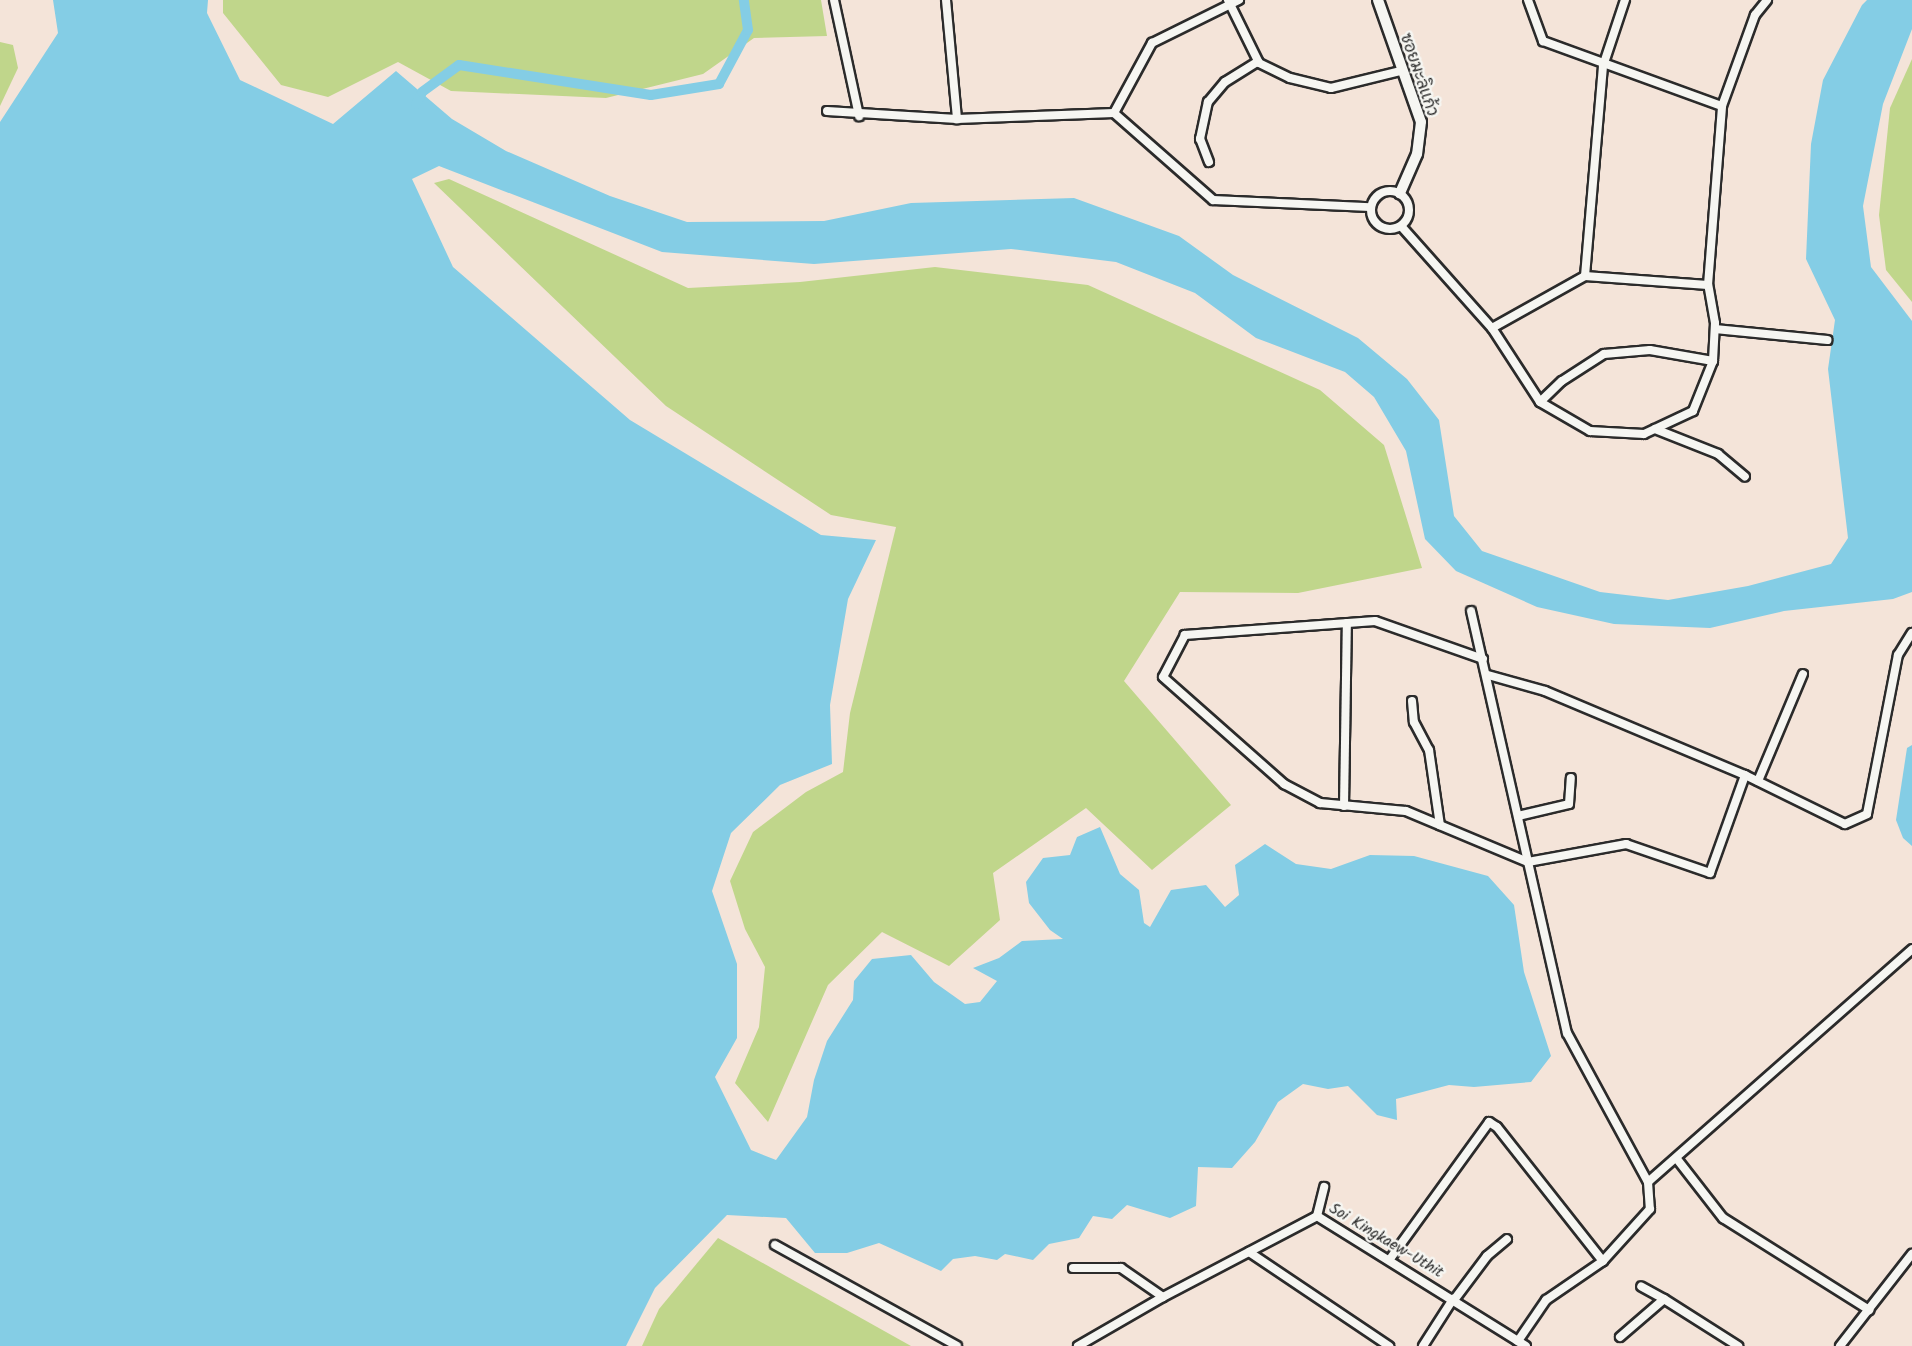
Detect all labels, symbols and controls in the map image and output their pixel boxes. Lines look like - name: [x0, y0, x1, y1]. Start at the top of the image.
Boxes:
- street label: ซอยมะลิแก้ว: [1395, 31, 1441, 119]
- street label: Soi Kingkaew-Uthit: [1325, 1199, 1447, 1283]

